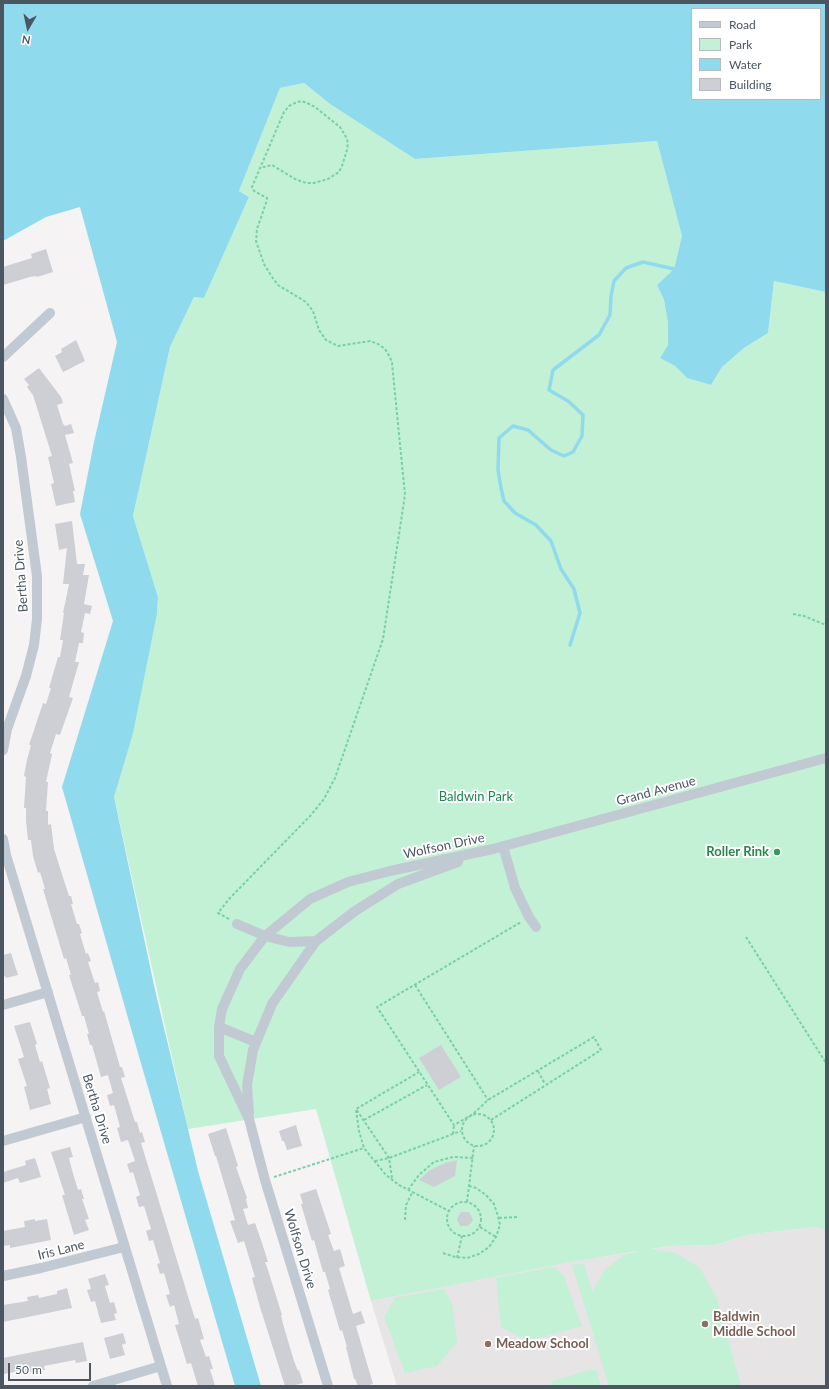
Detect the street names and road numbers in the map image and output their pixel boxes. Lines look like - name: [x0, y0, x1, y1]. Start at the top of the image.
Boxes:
- street label: Bertha Drive: [11, 539, 31, 613]
- street label: Grand Avenue: [615, 773, 697, 809]
- street label: Wolfson Drive: [402, 830, 486, 862]
- street label: Bertha Drive: [79, 1072, 115, 1146]
- street label: Wolfson Drive: [281, 1207, 319, 1291]
- street label: Iris Lane: [36, 1237, 86, 1263]

